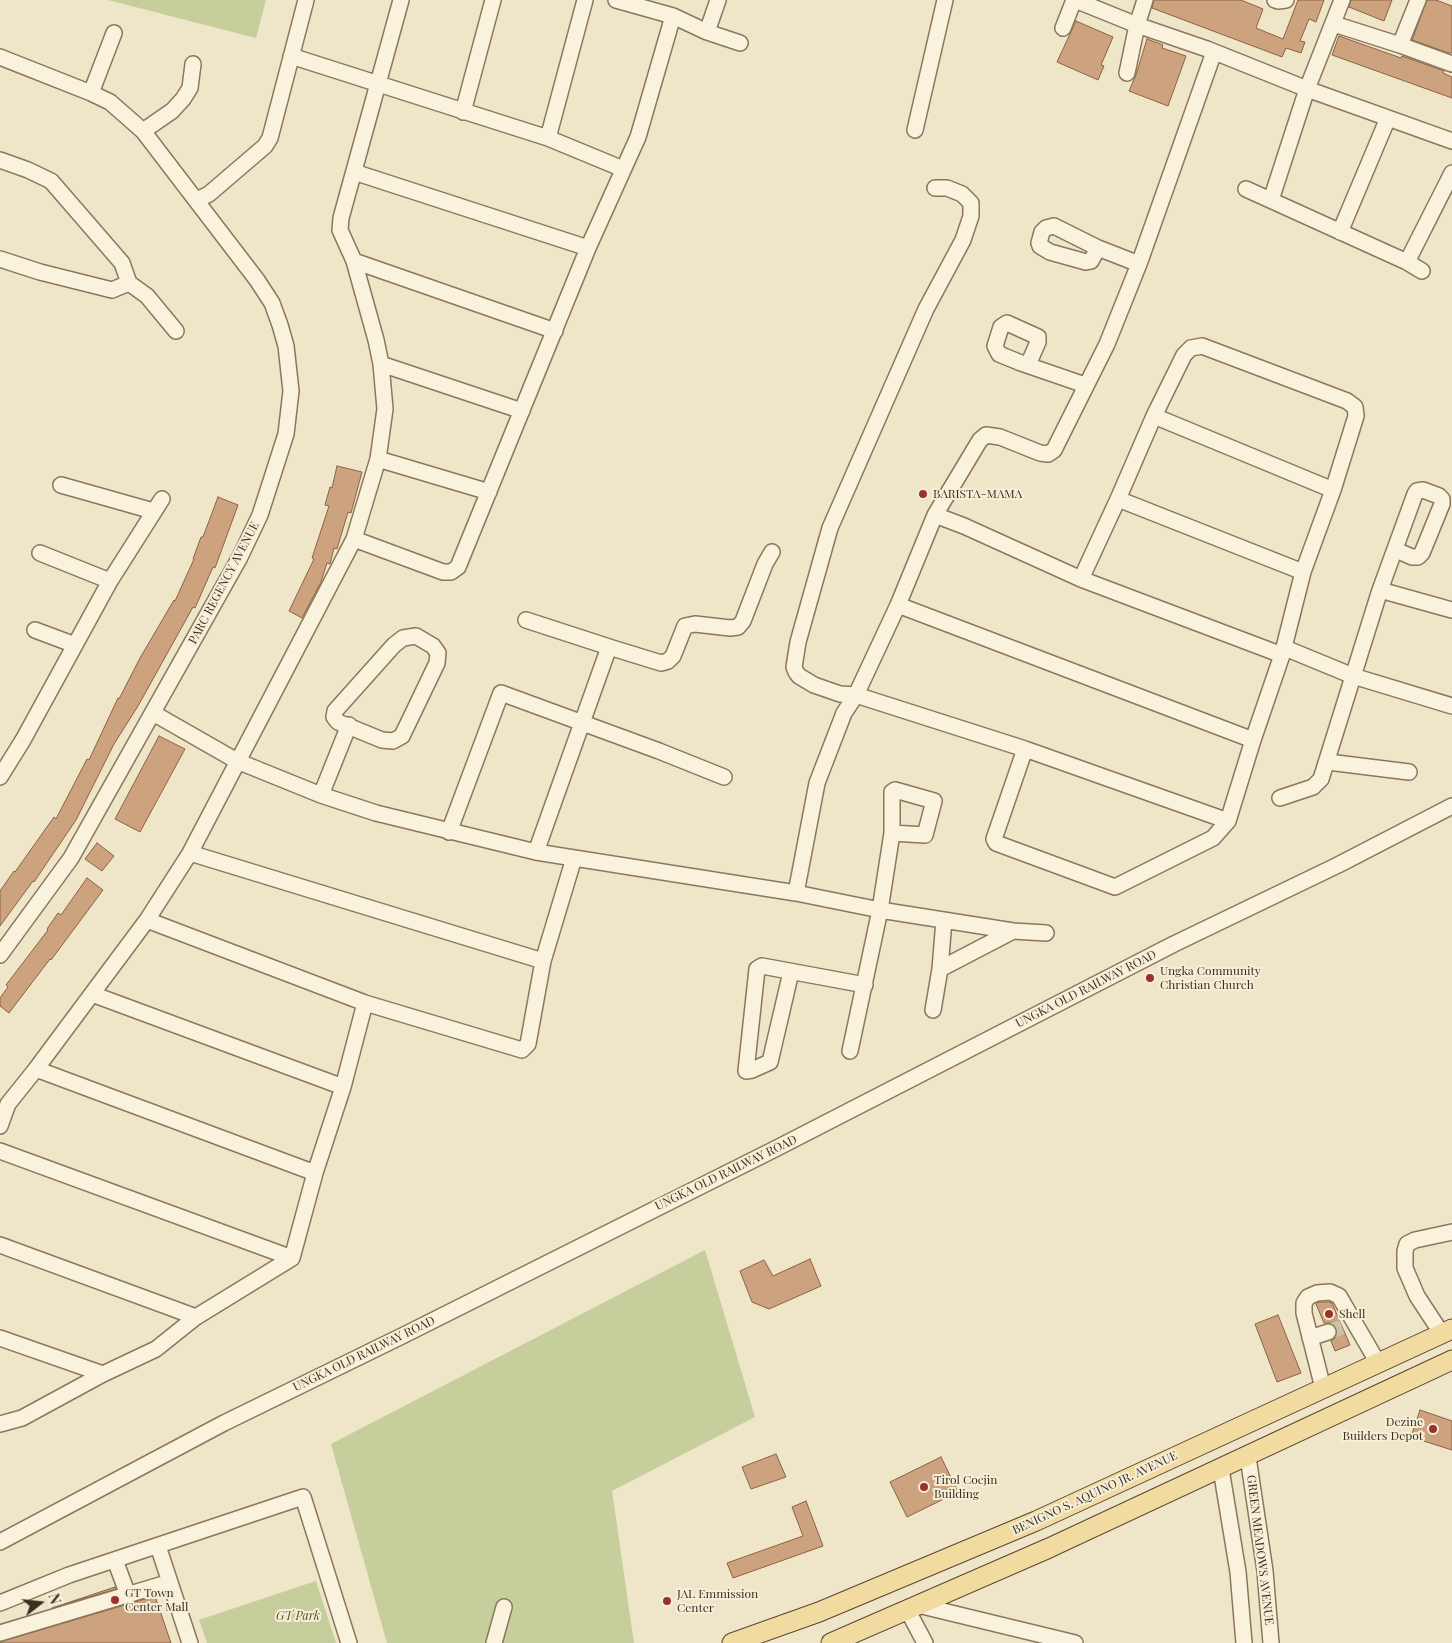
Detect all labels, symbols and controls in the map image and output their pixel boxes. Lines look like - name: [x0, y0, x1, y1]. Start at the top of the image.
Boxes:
- place label: BARISTA-MAMA: [933, 487, 1022, 501]
- marker: BARISTA-MAMA: [917, 488, 929, 500]
- street label: PARC REGENCY AVENUE: [186, 519, 262, 647]
- street label: UNGKA OLD RAILWAY ROAD: [1013, 947, 1159, 1031]
- place label: Ungka Community Christian Church: [1160, 964, 1261, 992]
- marker: Ungka Community Christian Church: [1144, 972, 1156, 984]
- street label: UNGKA OLD RAILWAY ROAD: [653, 1132, 799, 1214]
- place label: Shell: [1339, 1307, 1365, 1321]
- marker: Shell: [1323, 1308, 1335, 1320]
- street label: UNGKA OLD RAILWAY ROAD: [291, 1313, 437, 1395]
- place label: Dezine Builders Depot: [1342, 1415, 1423, 1443]
- marker: Dezine Builders Depot: [1427, 1423, 1439, 1435]
- street label: BENIGNO S. AQUINO JR. AVENUE: [1010, 1448, 1180, 1538]
- place label: Tirol Cocjin Building: [934, 1473, 997, 1501]
- street label: GREEN MEADOWS AVENUE: [1244, 1474, 1276, 1626]
- marker: Tirol Cocjin Building: [918, 1481, 930, 1493]
- north arrow: [15, 1578, 65, 1628]
- place label: GT Town Center Mall: [125, 1586, 188, 1614]
- place label: JAL Emmission Center: [677, 1587, 758, 1615]
- text: N: [44, 1591, 65, 1606]
- marker: GT Town Center Mall: [109, 1594, 121, 1606]
- marker: JAL Emmission Center: [661, 1595, 673, 1607]
- park label: GT Park: [276, 1609, 320, 1623]

